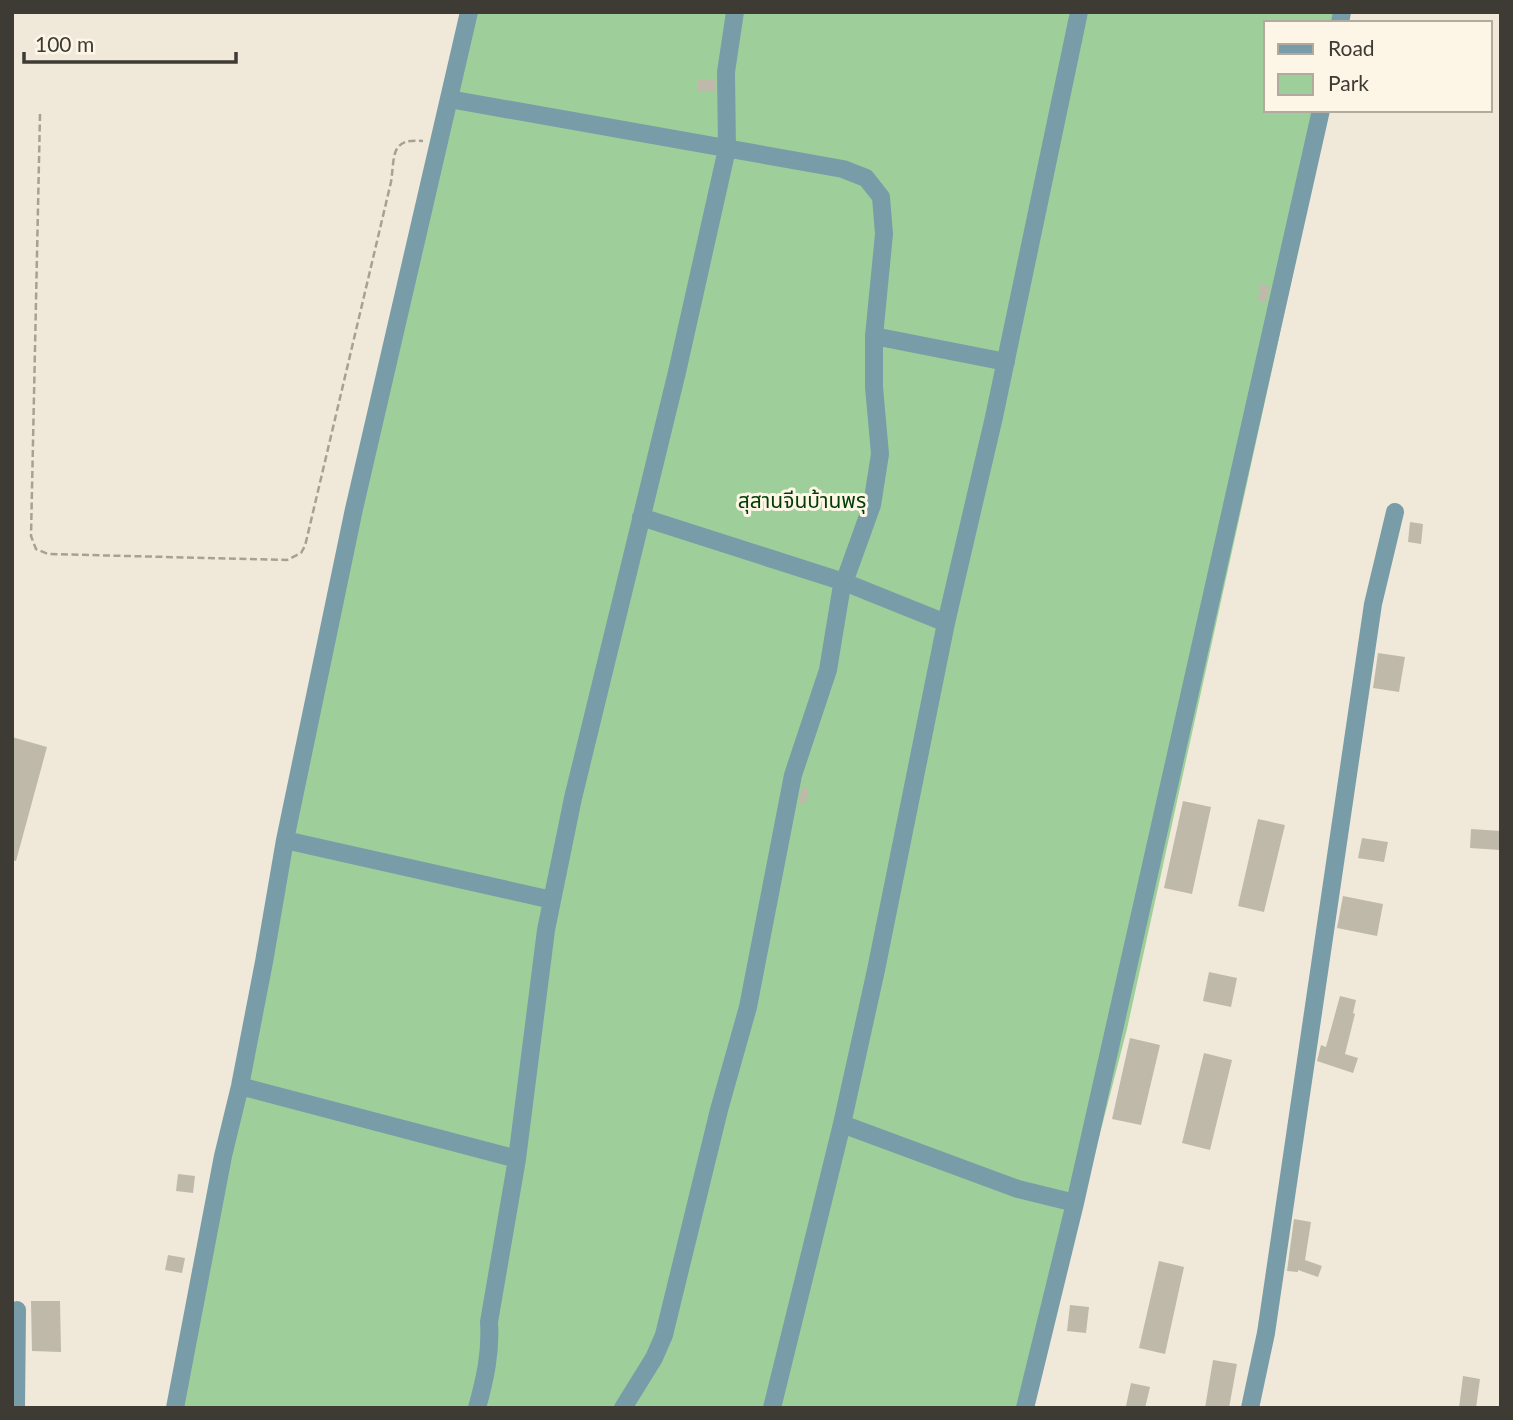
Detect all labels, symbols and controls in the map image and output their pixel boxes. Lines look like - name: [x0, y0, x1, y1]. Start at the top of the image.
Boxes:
- scale bar: [24, 21, 236, 65]
- legend: [1264, 21, 1492, 112]
- text: 100 m: [35, 31, 94, 56]
- text: Road: [1328, 35, 1375, 60]
- text: Park: [1328, 70, 1369, 95]
- park label: สุสานจีนบ้านพรุ: [738, 487, 866, 514]

